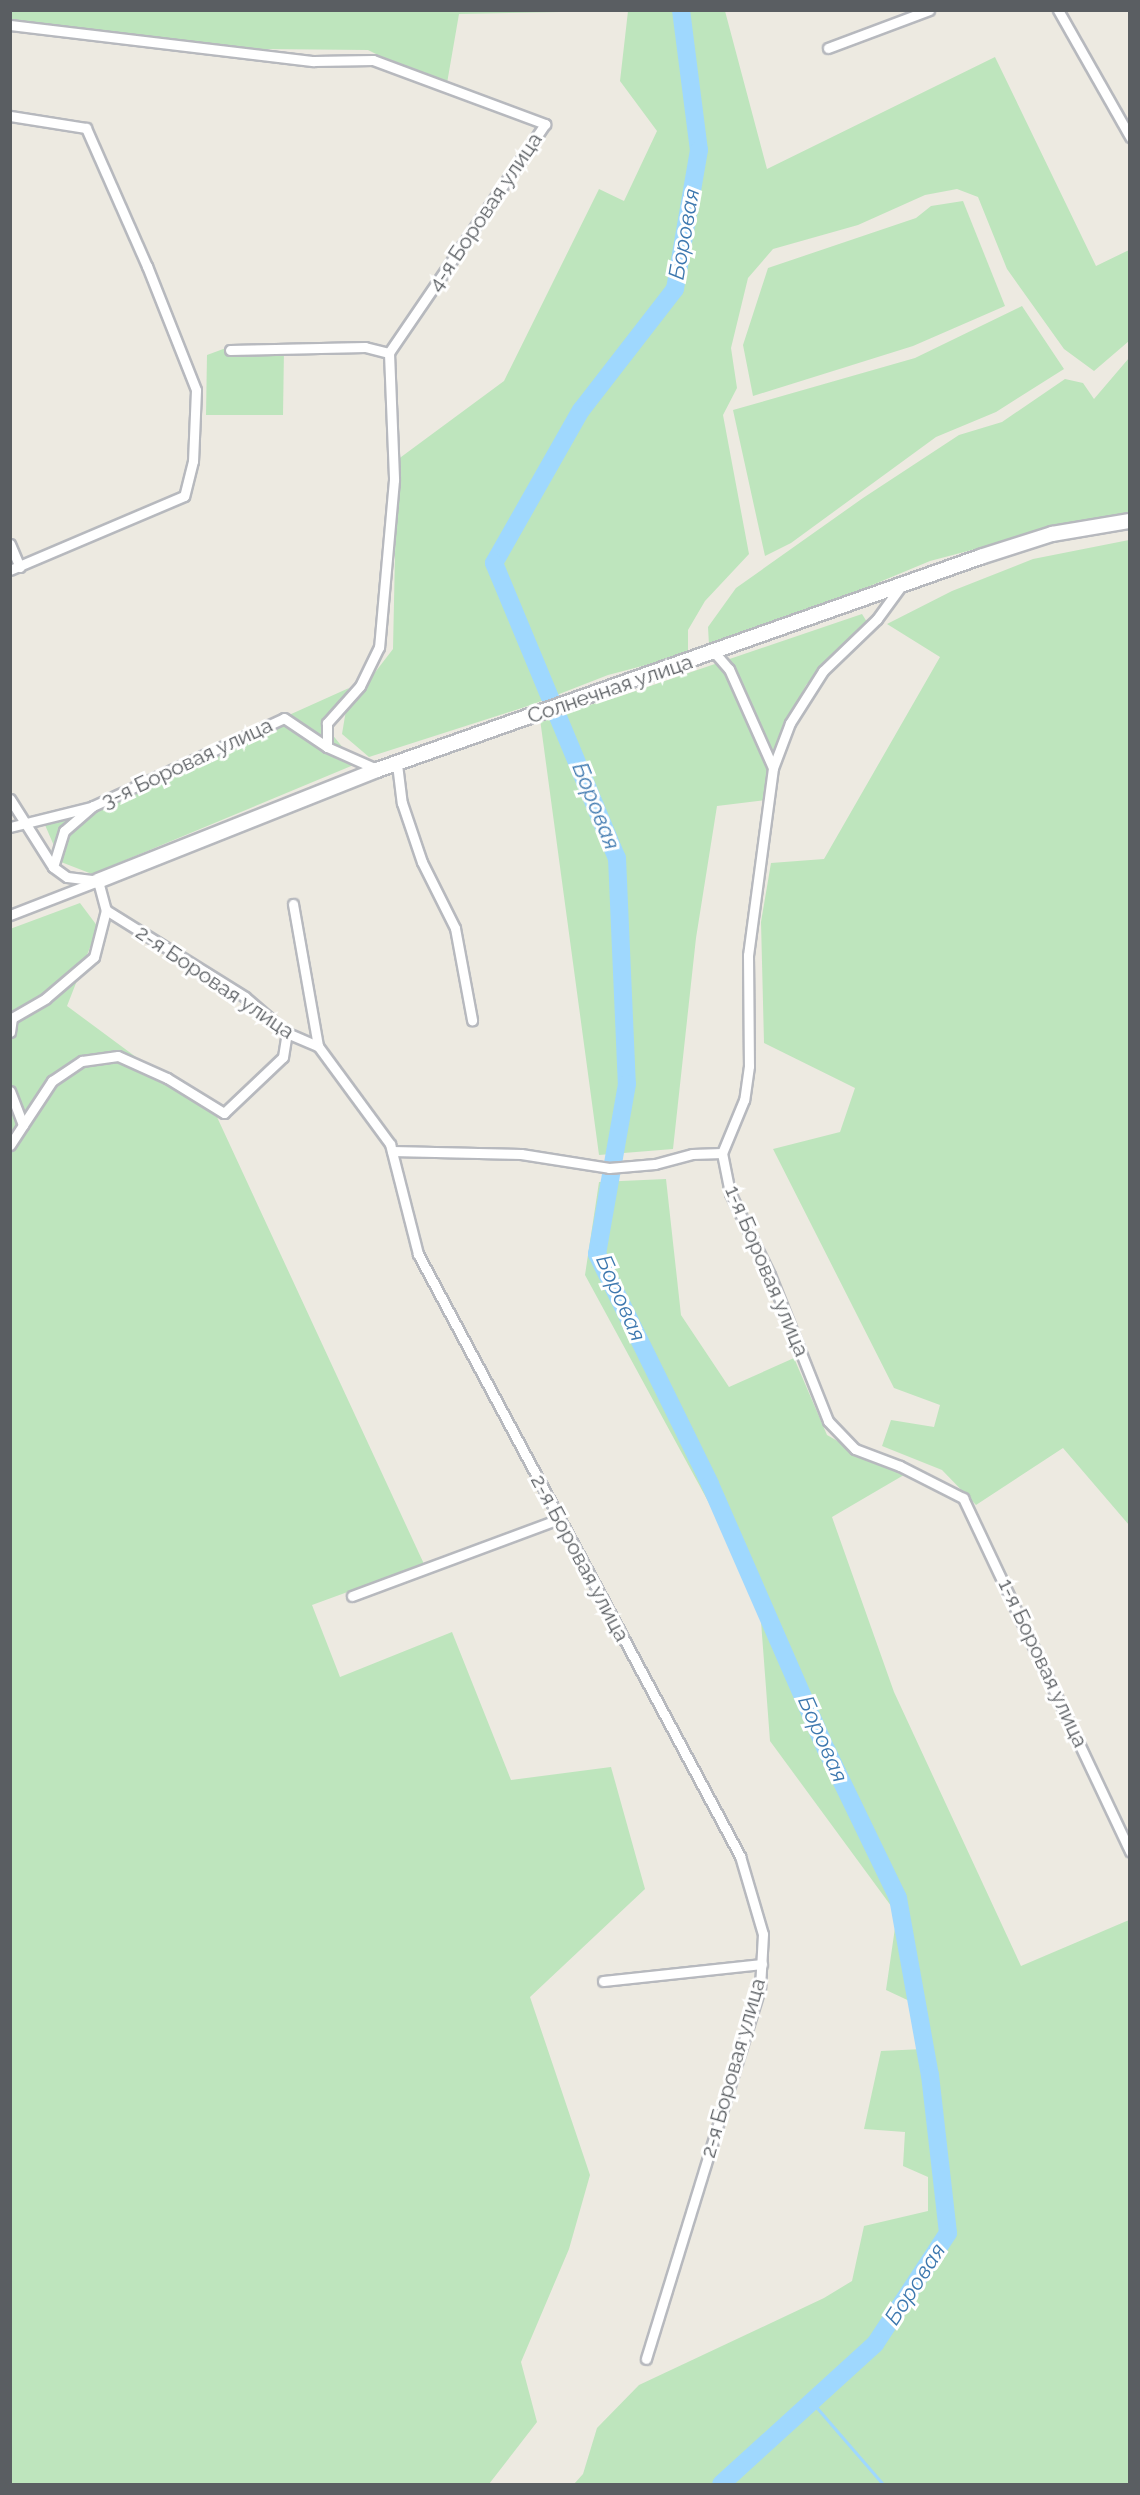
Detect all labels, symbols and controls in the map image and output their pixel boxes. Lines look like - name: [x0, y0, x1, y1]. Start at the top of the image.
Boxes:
- street label: 4-я Боровая улица: [422, 128, 548, 296]
- water label: Боровая: [663, 187, 705, 281]
- street label: Солнечная улица: [524, 649, 696, 729]
- street label: 3-я Боровая улица: [97, 712, 277, 814]
- water label: Боровая: [567, 759, 625, 853]
- street label: 2-я Боровая улица: [131, 920, 299, 1044]
- street label: 1-я Боровая улица: [719, 1181, 815, 1361]
- water label: Боровая: [590, 1251, 652, 1345]
- street label: 2-я Боровая улица: [525, 1470, 635, 1646]
- street label: 1-я Боровая улица: [993, 1574, 1093, 1752]
- water label: Боровая: [792, 1692, 854, 1786]
- street label: 2-я Боровая улица: [695, 1975, 771, 2161]
- water label: Боровая: [879, 2238, 951, 2330]

